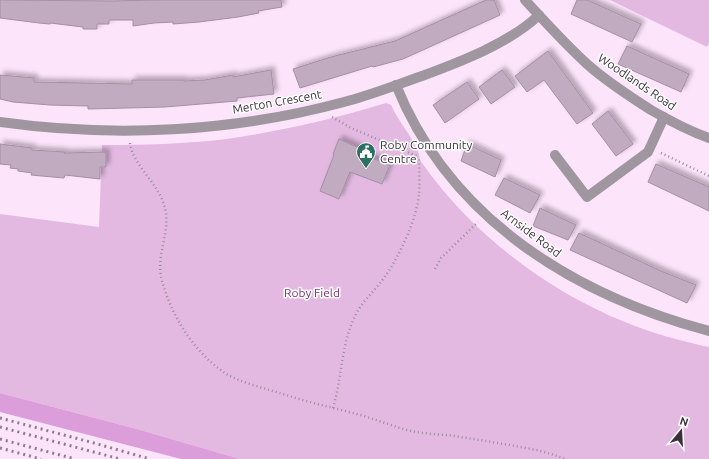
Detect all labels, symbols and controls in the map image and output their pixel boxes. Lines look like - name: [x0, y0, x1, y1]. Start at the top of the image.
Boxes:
- street label: Woodlands Road: [596, 51, 679, 112]
- street label: Merton Crescent: [231, 87, 323, 116]
- place label: Roby Community Centre: [380, 138, 472, 165]
- public building icon: Roby Community Centre: [355, 141, 377, 169]
- street label: Arnside Road: [499, 206, 564, 259]
- park label: Roby Field: [284, 286, 340, 299]
- north arrow: [661, 411, 701, 451]
- text: N: [678, 415, 690, 428]

